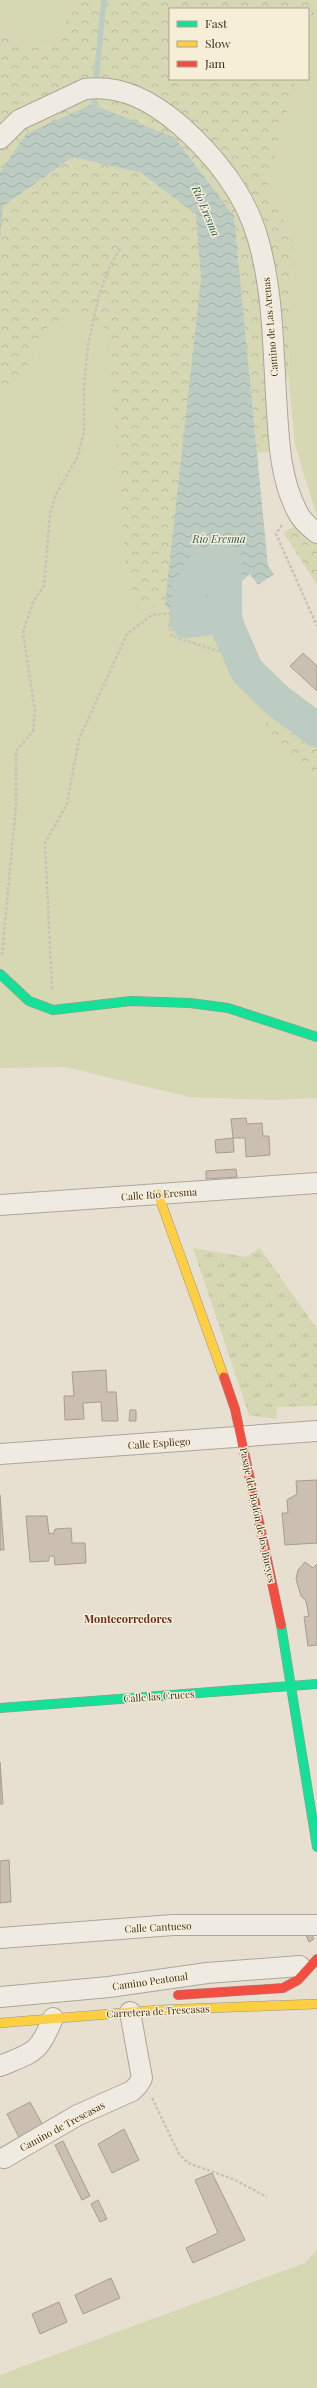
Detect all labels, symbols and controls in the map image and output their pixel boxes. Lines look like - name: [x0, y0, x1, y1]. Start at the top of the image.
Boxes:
- legend: [169, 8, 309, 80]
- text: Fast: [205, 15, 228, 31]
- text: Slow: [205, 35, 231, 51]
- text: Jam: [204, 55, 226, 71]
- water label: Río Eresma: [189, 182, 224, 239]
- street label: Camino de Las Arenas: [259, 277, 281, 377]
- water label: Río Eresma: [191, 531, 246, 546]
- street label: Calle Río Eresma: [121, 1184, 197, 1204]
- street label: Calle Espliego: [127, 1434, 191, 1452]
- street label: Pasaje del Bodón de los Bueyes: [237, 1446, 279, 1584]
- district label: Montecorredores: [84, 1611, 172, 1626]
- street label: Calle las Cruces: [123, 1687, 195, 1705]
- street label: Calle Cantueso: [124, 1918, 192, 1936]
- street label: Camino Peatonal: [111, 1969, 189, 1993]
- street label: Carretera de Trescasas: [106, 2001, 210, 2021]
- street label: Camino de Trescasas: [17, 2098, 107, 2154]

